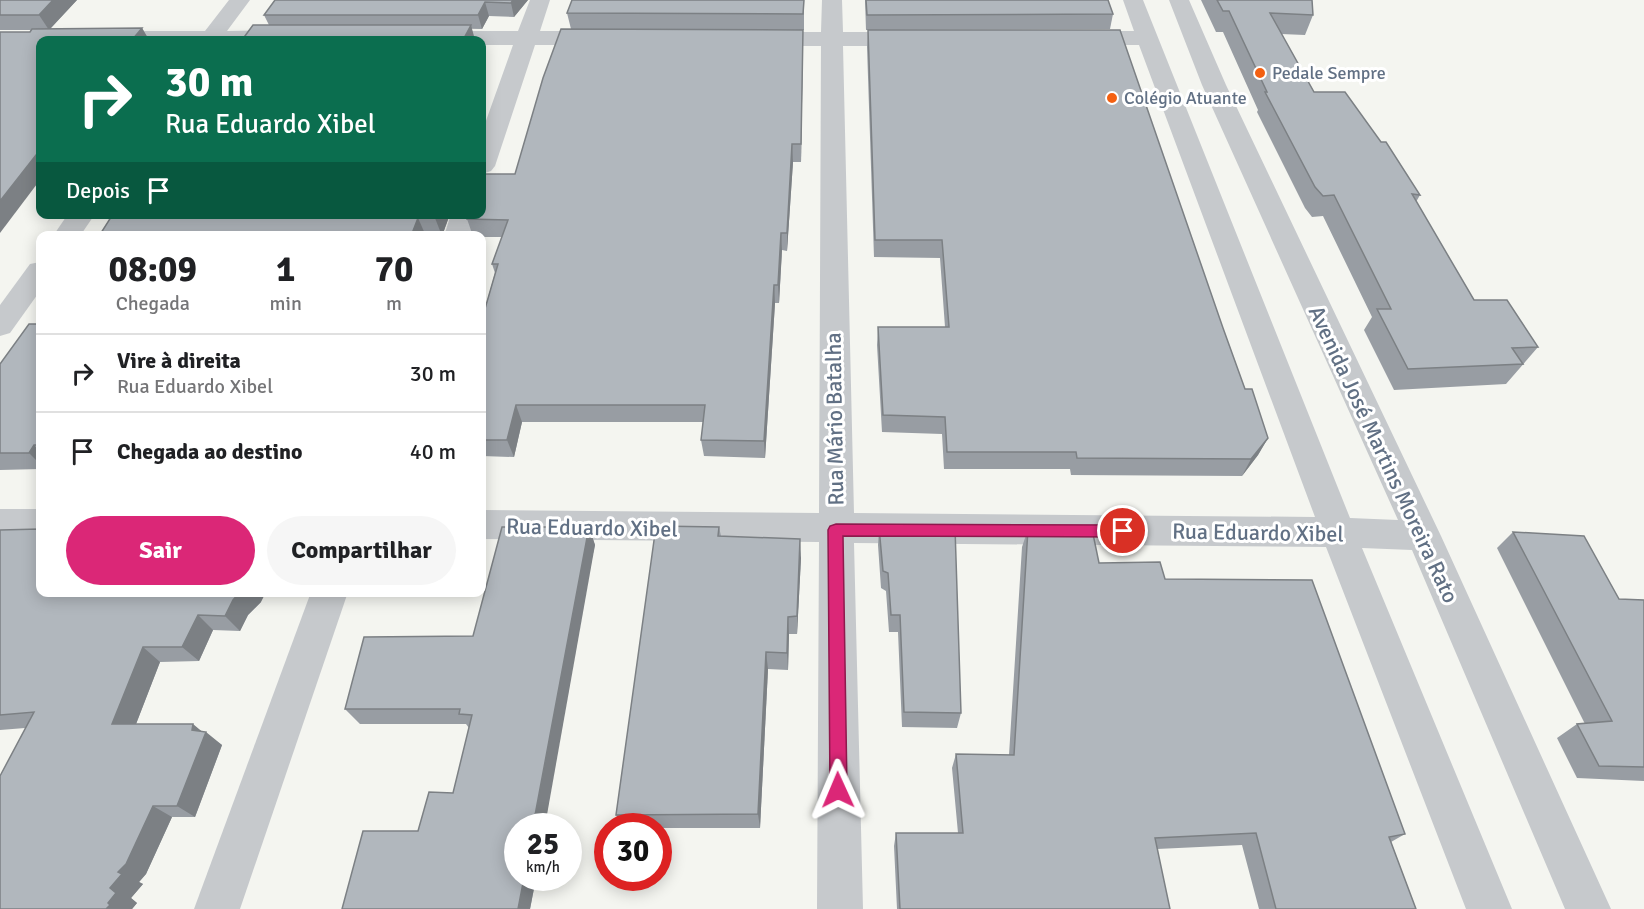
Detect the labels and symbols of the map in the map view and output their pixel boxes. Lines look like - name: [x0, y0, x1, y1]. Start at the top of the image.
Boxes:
- place label: Pedale Sempre: [1272, 62, 1386, 84]
- marker: Pedale Sempre: [1253, 66, 1267, 80]
- place label: Colégio Atuante: [1124, 87, 1247, 109]
- marker: Colégio Atuante: [1105, 91, 1119, 105]
- street label: Avenida José Martins Moreira Rato: [1303, 301, 1464, 607]
- street label: Rua Mário Batalha: [819, 332, 850, 506]
- pin: [1097, 505, 1148, 556]
- street label: Rua Eduardo Xibel: [506, 513, 678, 542]
- street label: Rua Eduardo Xibel: [1172, 518, 1344, 547]
- position arrow: [806, 758, 870, 822]
- speed limit sign: 30: [594, 813, 672, 891]

